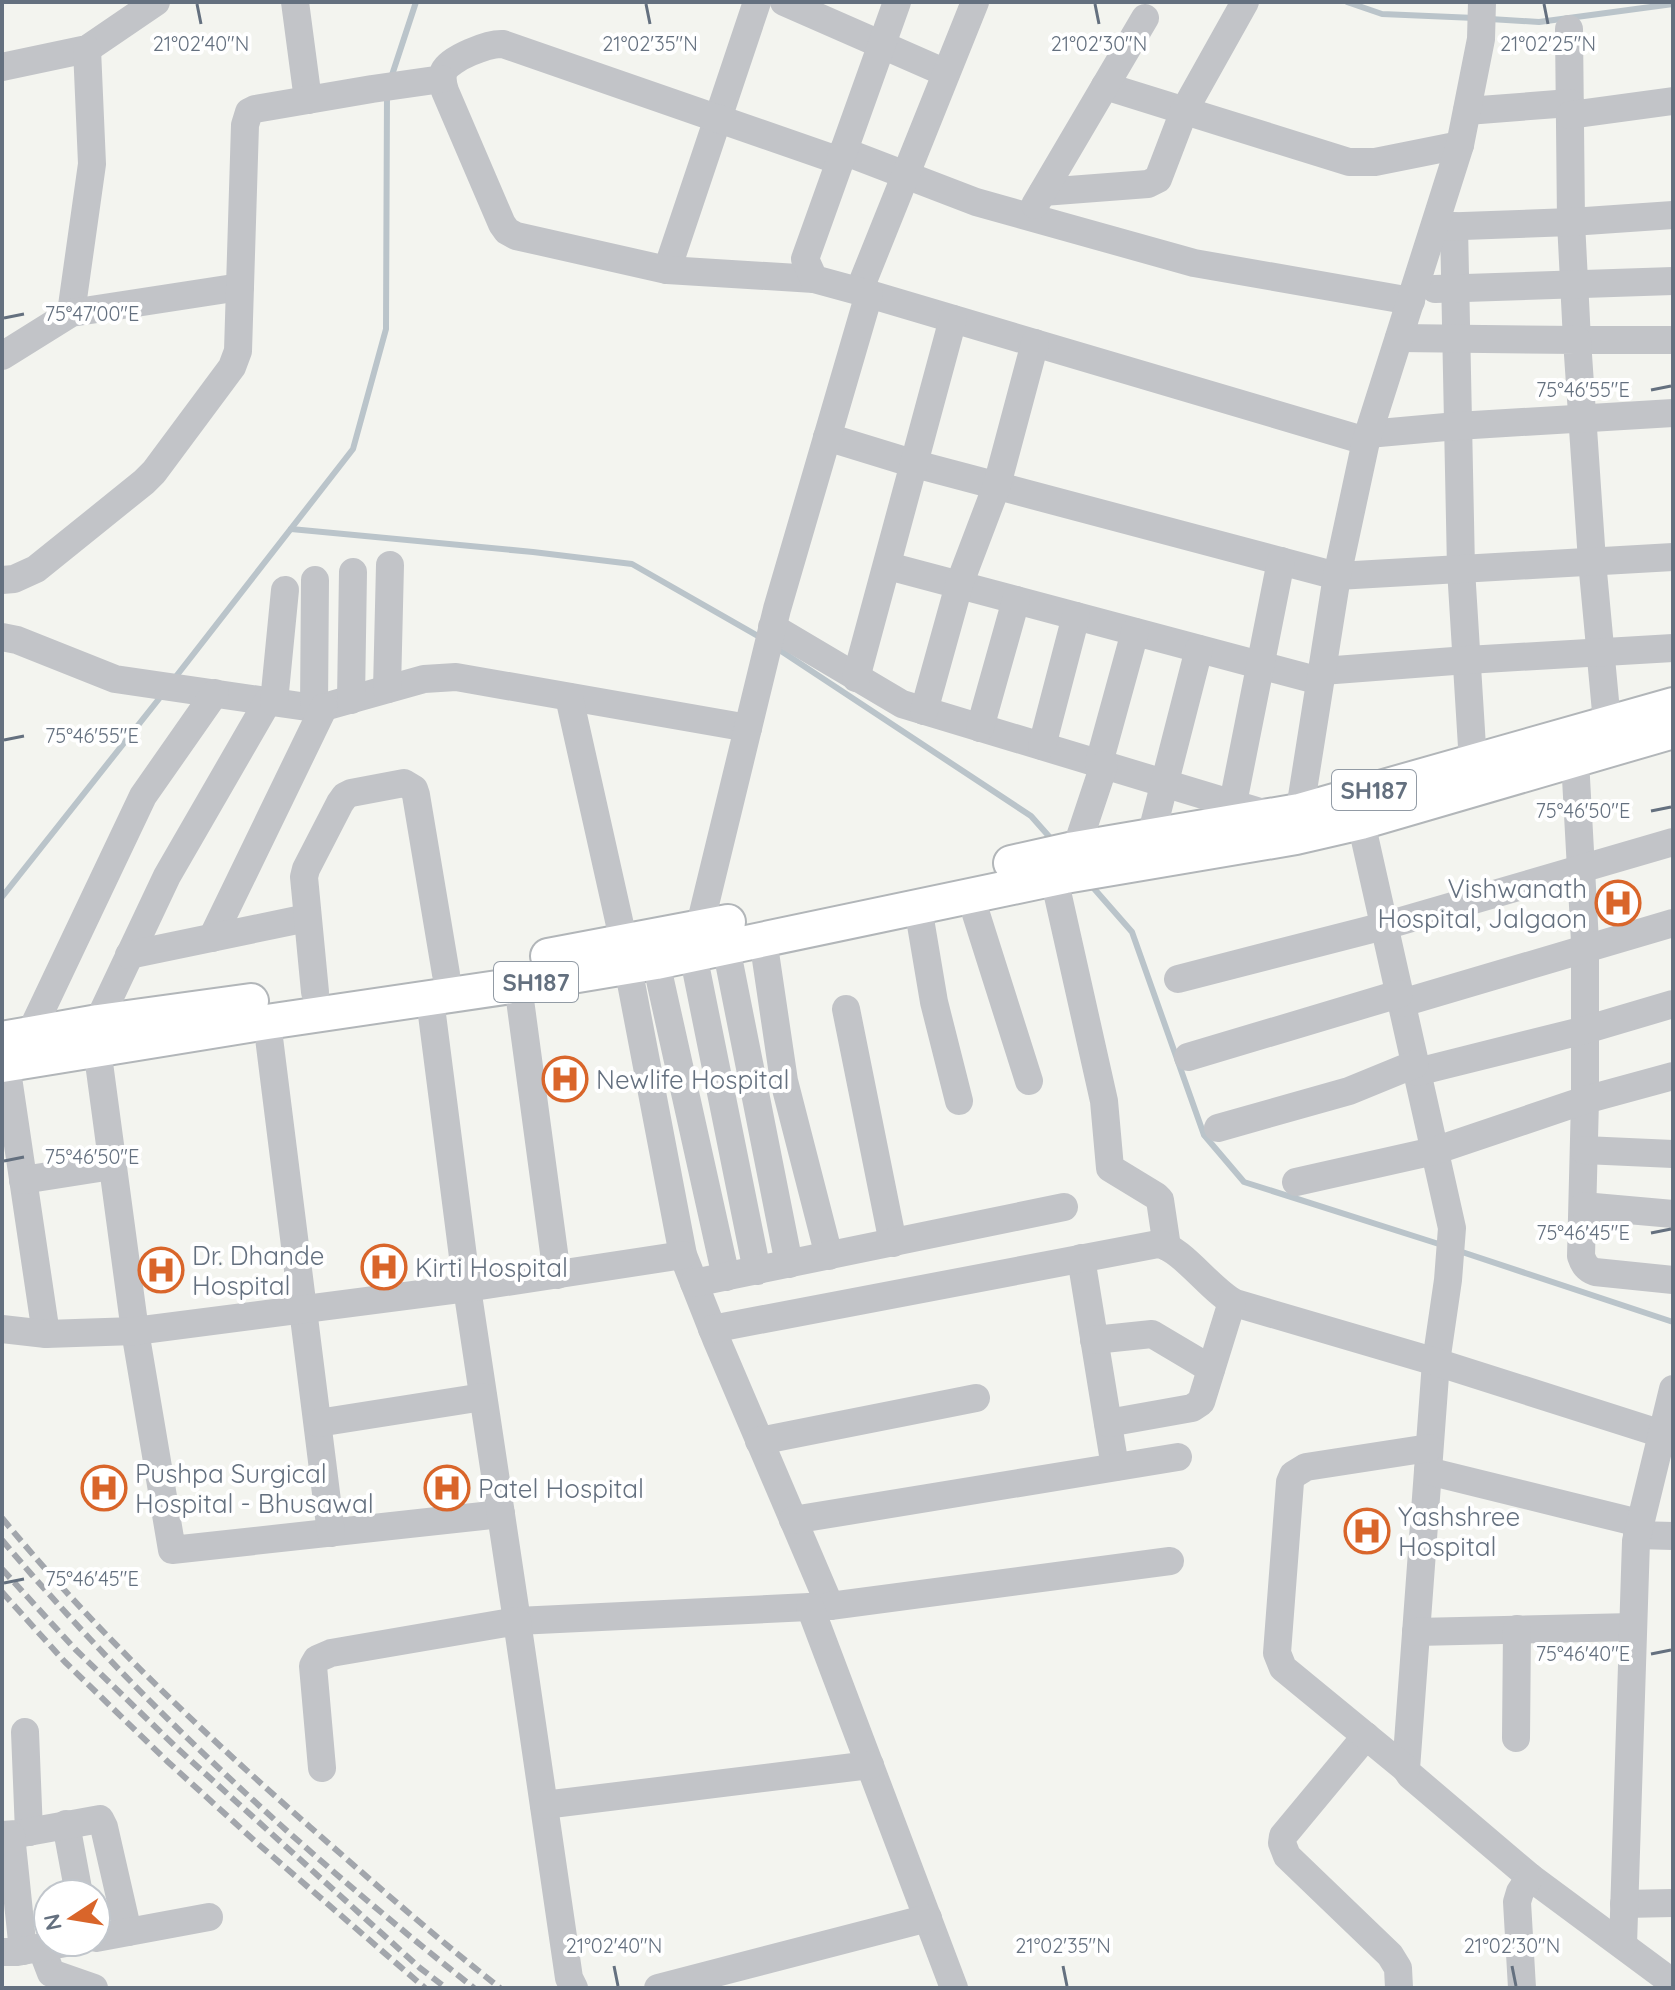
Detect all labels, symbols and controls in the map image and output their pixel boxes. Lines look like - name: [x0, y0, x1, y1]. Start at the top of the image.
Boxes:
- text: 21°02'40"N: [153, 31, 249, 56]
- text: 21°02'35"N: [602, 31, 698, 56]
- text: 21°02'30"N: [1051, 31, 1147, 56]
- text: 21°02'25"N: [1500, 31, 1596, 56]
- text: 75°47'00"E: [45, 301, 139, 326]
- text: 75°46'55"E: [1536, 377, 1630, 402]
- text: 75°46'55"E: [45, 723, 139, 748]
- road number: SH187: [1332, 770, 1416, 810]
- text: 75°46'50"E: [1536, 798, 1630, 823]
- place label: Vishwanath Hospital, Jalgaon: [1377, 872, 1587, 935]
- hospital icon: Vishwanath Hospital, Jalgaon: [1594, 879, 1642, 927]
- road number: SH187: [494, 962, 578, 1002]
- hospital icon: Newlife Hospital: [541, 1055, 589, 1103]
- place label: Newlife Hospital: [596, 1063, 789, 1096]
- text: 75°46'50"E: [45, 1144, 139, 1169]
- text: 75°46'45"E: [1536, 1220, 1630, 1245]
- place label: Dr. Dhande Hospital: [192, 1239, 324, 1302]
- hospital icon: Kirti Hospital: [360, 1243, 408, 1291]
- hospital icon: Dr. Dhande Hospital: [137, 1246, 185, 1294]
- place label: Kirti Hospital: [415, 1251, 568, 1284]
- place label: Pushpa Surgical Hospital - Bhusawal: [135, 1457, 374, 1520]
- hospital icon: Pushpa Surgical Hospital - Bhusawal: [80, 1464, 128, 1512]
- hospital icon: Patel Hospital: [423, 1464, 471, 1512]
- place label: Patel Hospital: [478, 1472, 644, 1505]
- place label: Yashshree Hospital: [1398, 1500, 1520, 1563]
- hospital icon: Yashshree Hospital: [1343, 1507, 1391, 1555]
- text: 75°46'45"E: [45, 1566, 139, 1591]
- text: 75°46'40"E: [1536, 1641, 1630, 1666]
- north arrow: [32, 1878, 112, 1958]
- text: N: [37, 1911, 68, 1933]
- text: 21°02'40"N: [566, 1933, 662, 1958]
- text: 21°02'35"N: [1015, 1933, 1111, 1958]
- text: 21°02'30"N: [1464, 1933, 1560, 1958]

